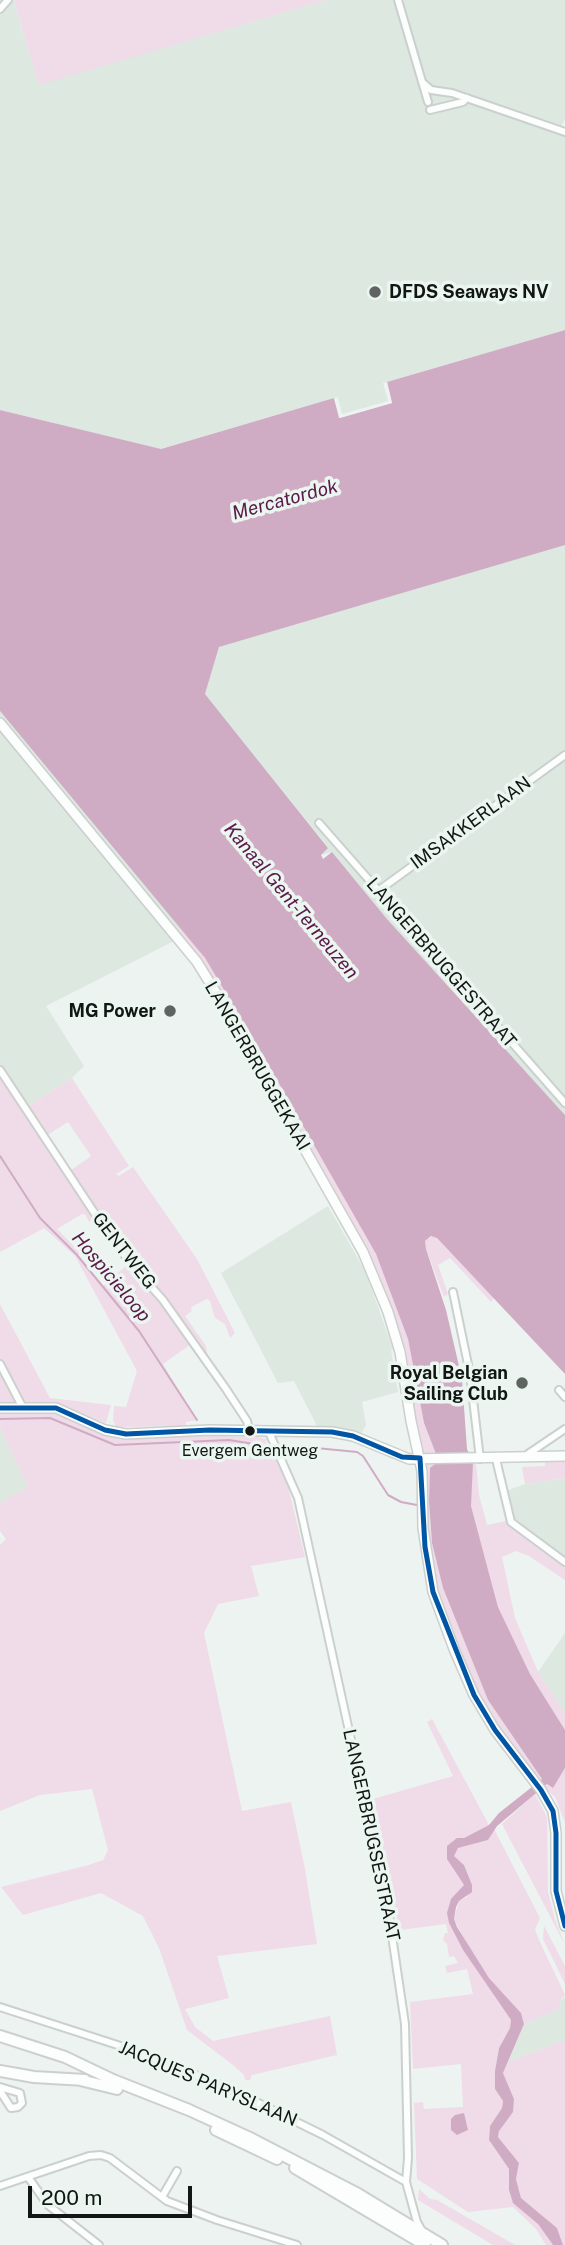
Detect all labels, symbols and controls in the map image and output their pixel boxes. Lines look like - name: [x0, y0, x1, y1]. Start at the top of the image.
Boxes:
- place label: DFDS Seaways NV: [389, 281, 549, 303]
- marker: DFDS Seaways NV: [367, 284, 383, 300]
- water label: Mercatordok: [230, 475, 340, 525]
- street label: IMSAKKERLAAN: [407, 772, 535, 874]
- water label: Kanaal Gent-Terneuzen: [219, 818, 363, 984]
- street label: LANGERBRUGGESTRAAT: [362, 874, 520, 1052]
- street label: LANGERBRUGGEKAAI: [200, 978, 314, 1154]
- place label: MG Power: [69, 1000, 156, 1022]
- marker: MG Power: [162, 1003, 178, 1019]
- street label: GENTWEG: [88, 1209, 160, 1293]
- water label: Hospicieloop: [67, 1227, 155, 1327]
- place label: Royal Belgian Sailing Club: [390, 1362, 508, 1404]
- marker: Royal Belgian Sailing Club: [514, 1375, 530, 1391]
- marker: Evergem Gentweg: [243, 1424, 257, 1438]
- place label: Evergem Gentweg: [182, 1441, 318, 1461]
- street label: LANGERBRUGSESTRAAT: [338, 1727, 404, 1943]
- street label: JACQUES PARYSLAAN: [116, 2037, 300, 2131]
- scale bar: [32, 2172, 196, 2216]
- text: 200 m: [41, 2185, 102, 2210]

